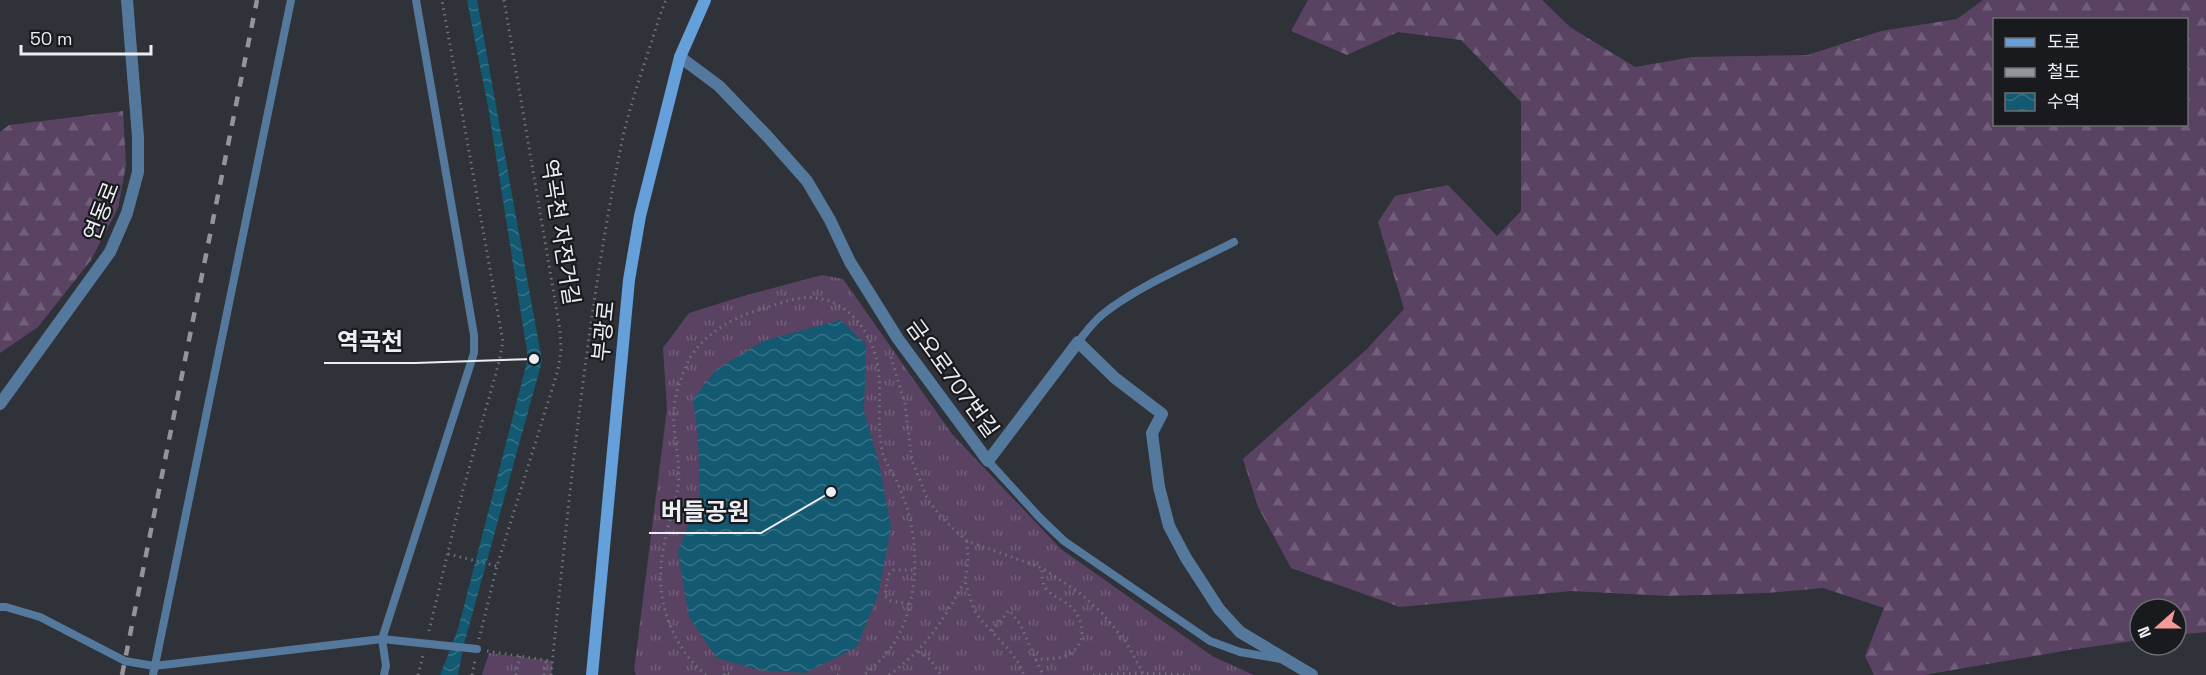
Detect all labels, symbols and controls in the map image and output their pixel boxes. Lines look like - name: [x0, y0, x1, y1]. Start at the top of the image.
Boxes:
- scale bar: [21, 18, 152, 56]
- legend: [1993, 18, 2188, 126]
- text: 50 m: [30, 27, 72, 50]
- text: 도로: [2047, 30, 2080, 53]
- text: 철도: [2047, 60, 2080, 83]
- text: 수역: [2047, 90, 2080, 113]
- street label: 역곡천 자전거길: [536, 157, 586, 307]
- street label: 연동로: [77, 178, 125, 244]
- street label: 부광로: [586, 299, 620, 363]
- street label: 금오로707번길: [901, 313, 1005, 443]
- callout: 역곡천: [324, 321, 415, 363]
- text: 역곡천: [337, 326, 403, 357]
- callout: 버들공원: [649, 491, 761, 533]
- text: 버들공원: [661, 496, 749, 527]
- north arrow: [2128, 597, 2188, 657]
- text: N: [2133, 623, 2156, 641]

